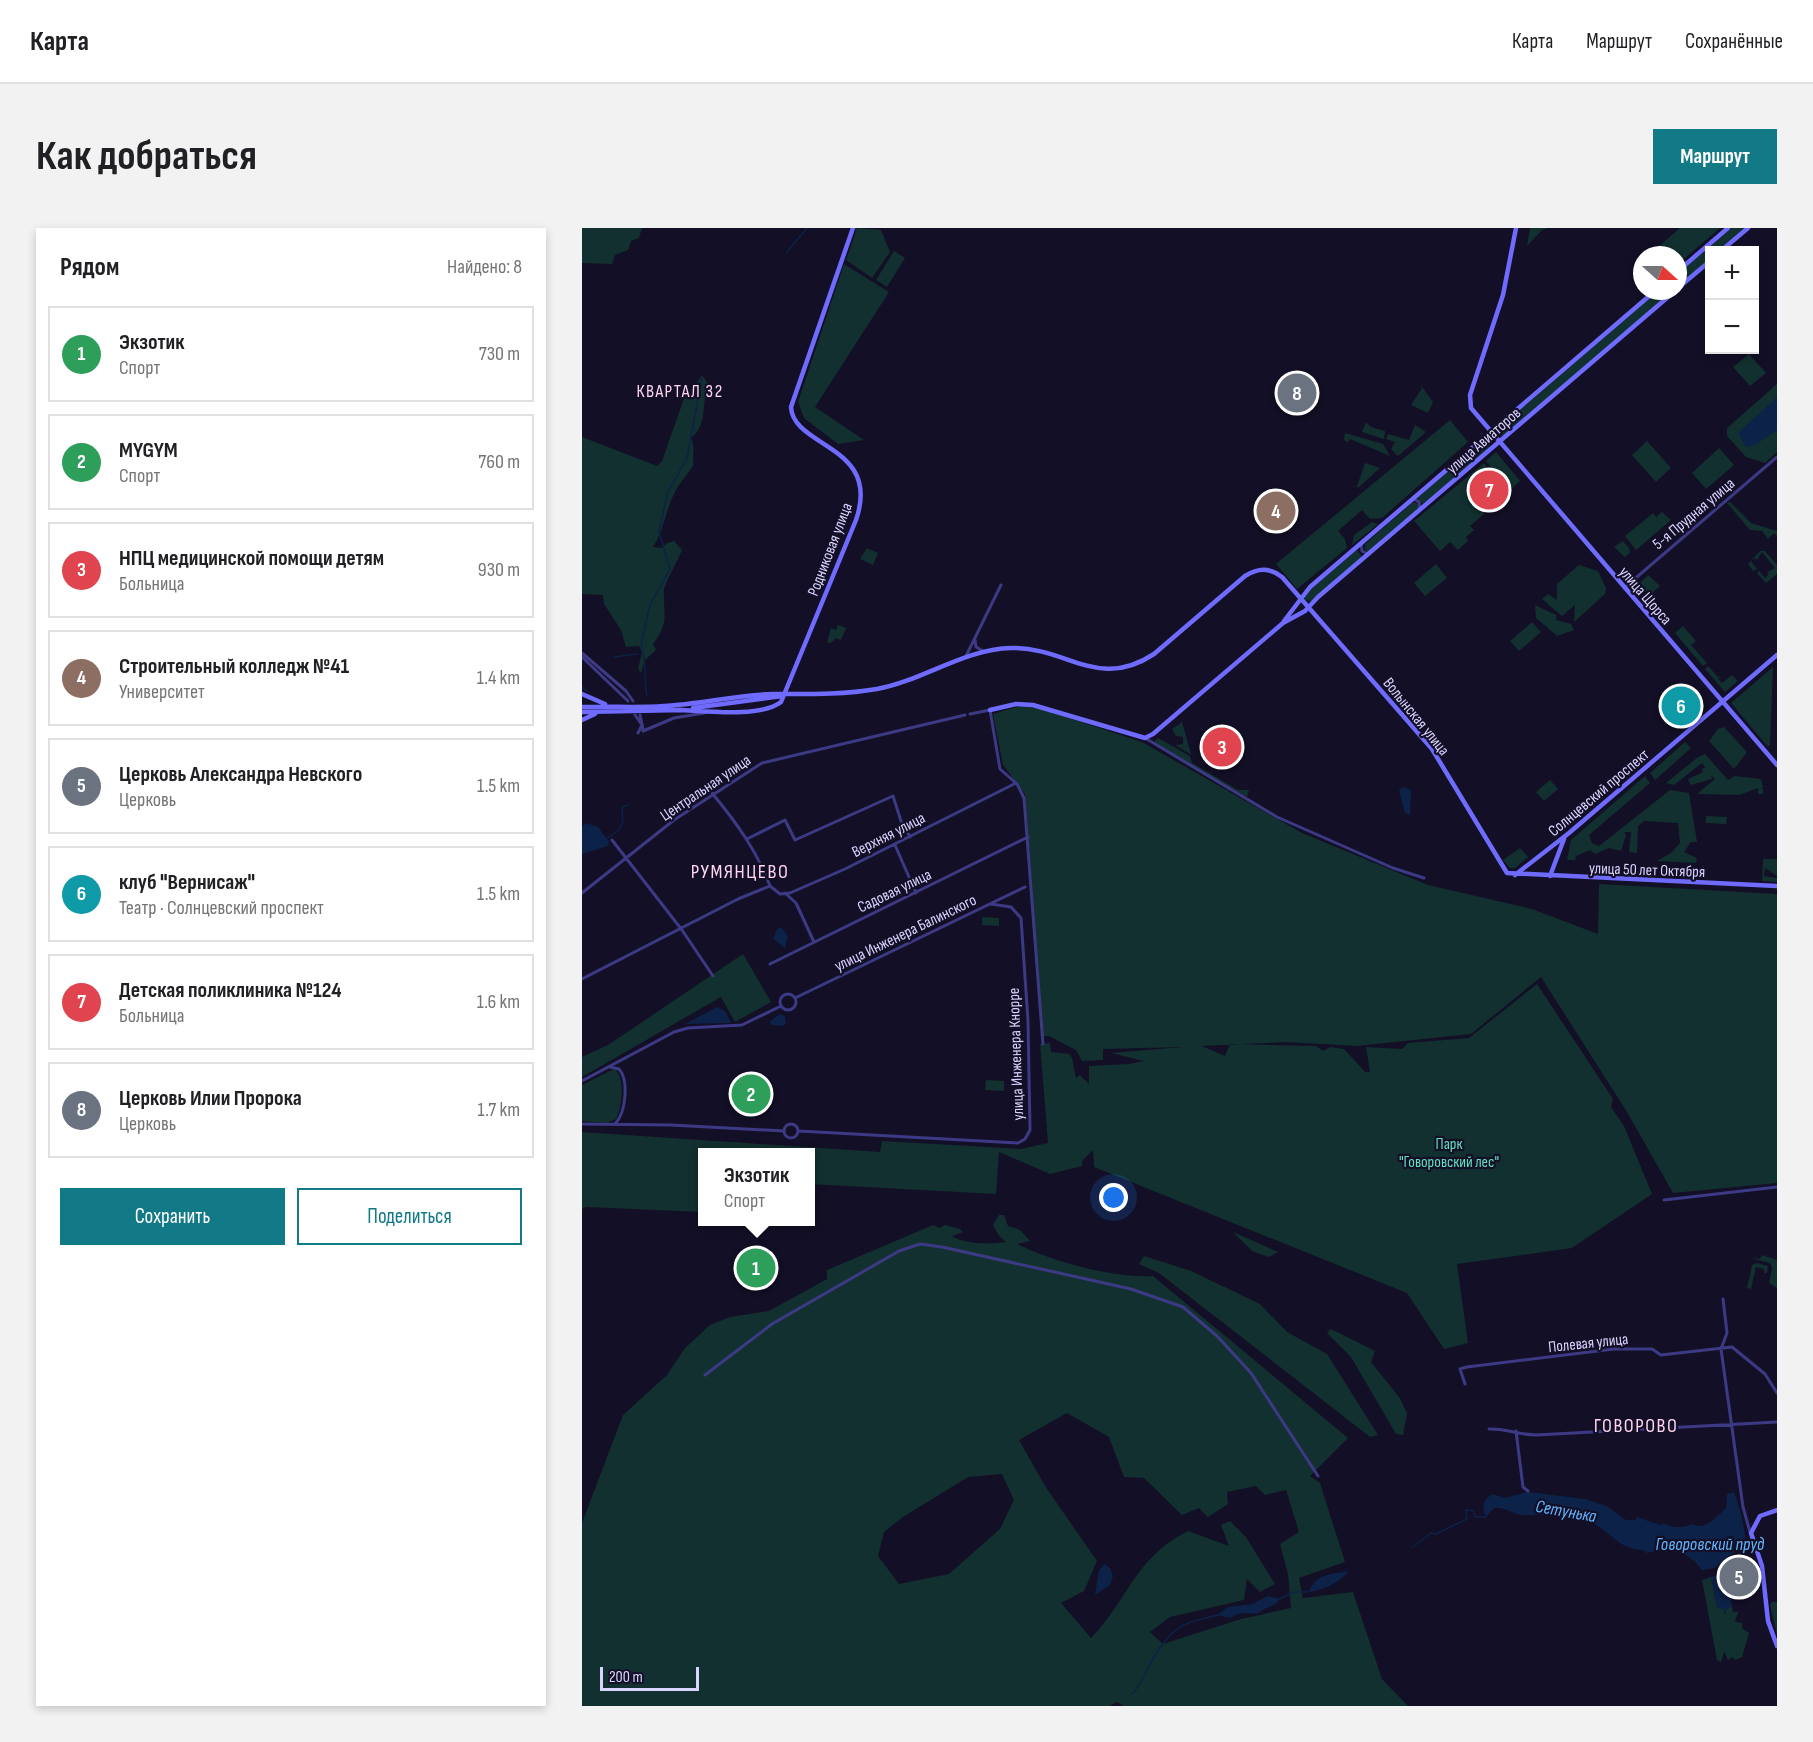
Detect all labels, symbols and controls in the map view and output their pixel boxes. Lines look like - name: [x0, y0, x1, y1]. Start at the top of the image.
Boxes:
- text: Карта: [30, 25, 89, 58]
- text: Карта: [1512, 29, 1553, 54]
- text: Маршрут: [1586, 29, 1652, 54]
- text: Сохранённые: [1685, 29, 1783, 54]
- button: Маршрут: [1653, 129, 1777, 184]
- text: Как добраться: [36, 131, 257, 182]
- north arrow: [1633, 246, 1687, 300]
- map controls: [1705, 246, 1759, 354]
- button: +: [1705, 246, 1759, 300]
- text: Рядом: [60, 252, 119, 283]
- text: Найдено: 8: [447, 255, 522, 279]
- button: −: [1705, 300, 1759, 354]
- text: Экзотик: [119, 329, 184, 356]
- text: 1: [78, 342, 85, 366]
- text: 730 m: [479, 342, 520, 366]
- text: Спорт: [119, 356, 160, 380]
- pin: 8: [1278, 370, 1316, 416]
- district label: КВАРТАЛ 32: [636, 381, 724, 402]
- street label: улица Авиаторов: [1443, 404, 1525, 478]
- text: MYGYM: [119, 437, 178, 464]
- text: 2: [77, 450, 86, 474]
- text: 760 m: [478, 450, 520, 474]
- text: Спорт: [119, 464, 160, 488]
- pin: 7: [1470, 468, 1508, 512]
- street label: 5-я Прудная улица: [1649, 474, 1739, 554]
- pin: 4: [1256, 488, 1296, 534]
- street label: Родниковая улица: [804, 500, 857, 599]
- text: НПЦ медицинской помощи детям: [119, 545, 384, 572]
- text: 3: [77, 558, 86, 582]
- text: 930 m: [478, 558, 520, 582]
- street label: улица Щорса: [1614, 563, 1675, 629]
- text: Больница: [119, 572, 184, 596]
- text: Строительный колледж №41: [119, 653, 349, 680]
- text: 4: [77, 666, 86, 690]
- text: 1.4 km: [477, 666, 520, 690]
- street label: Волынская улица: [1379, 674, 1453, 760]
- text: Университет: [119, 680, 205, 704]
- pin: 6: [1662, 684, 1700, 728]
- pin: 3: [1202, 724, 1242, 770]
- street label: Солнцевский проспект: [1545, 745, 1654, 841]
- street label: Центральная улица: [657, 751, 755, 826]
- text: Церковь Александра Невского: [119, 761, 362, 788]
- text: 5: [77, 774, 86, 798]
- text: 1.5 km: [477, 774, 520, 798]
- text: Церковь: [119, 788, 176, 812]
- street label: Верхняя улица: [849, 809, 928, 862]
- street label: улица 50 лет Октября: [1589, 859, 1705, 882]
- district label: РУМЯНЦЕВО: [691, 860, 789, 884]
- street label: Садовая улица: [855, 865, 935, 917]
- text: клуб "Вернисаж": [119, 869, 255, 896]
- text: 6: [77, 882, 86, 906]
- text: 1.5 km: [477, 882, 520, 906]
- street label: улица Инженера Балинского: [832, 891, 980, 976]
- text: Театр · Солнцевский проспект: [119, 896, 324, 920]
- text: Детская поликлиника №124: [119, 977, 342, 1004]
- street label: улица Инженера Кнорре: [1005, 987, 1028, 1121]
- text: 7: [77, 990, 86, 1014]
- text: 1.6 km: [477, 990, 520, 1014]
- text: Больница: [119, 1004, 184, 1028]
- pin: 2: [732, 1072, 770, 1116]
- text: Церковь Илии Пророка: [119, 1085, 302, 1112]
- text: 8: [77, 1098, 86, 1122]
- text: 1.7 km: [478, 1098, 520, 1122]
- text: Церковь: [119, 1112, 176, 1136]
- park label: Парк "Говоровский лес": [1399, 1135, 1499, 1172]
- popup: [698, 1148, 815, 1226]
- text: Экзотик: [724, 1162, 789, 1189]
- your location: [1099, 1183, 1128, 1212]
- button: Сохранить: [60, 1188, 285, 1245]
- button: Поделиться: [297, 1188, 522, 1245]
- text: Спорт: [724, 1189, 765, 1213]
- pin: 1: [736, 1246, 776, 1290]
- street label: Полевая улица: [1547, 1330, 1629, 1357]
- district label: ГОВОРОВО: [1594, 1414, 1678, 1438]
- water label: Сетунька: [1534, 1496, 1599, 1527]
- water label: Говоровский пруд: [1656, 1534, 1765, 1555]
- pin: 5: [1720, 1554, 1758, 1600]
- scale bar: [600, 1664, 699, 1692]
- text: 200 m: [609, 1668, 643, 1687]

